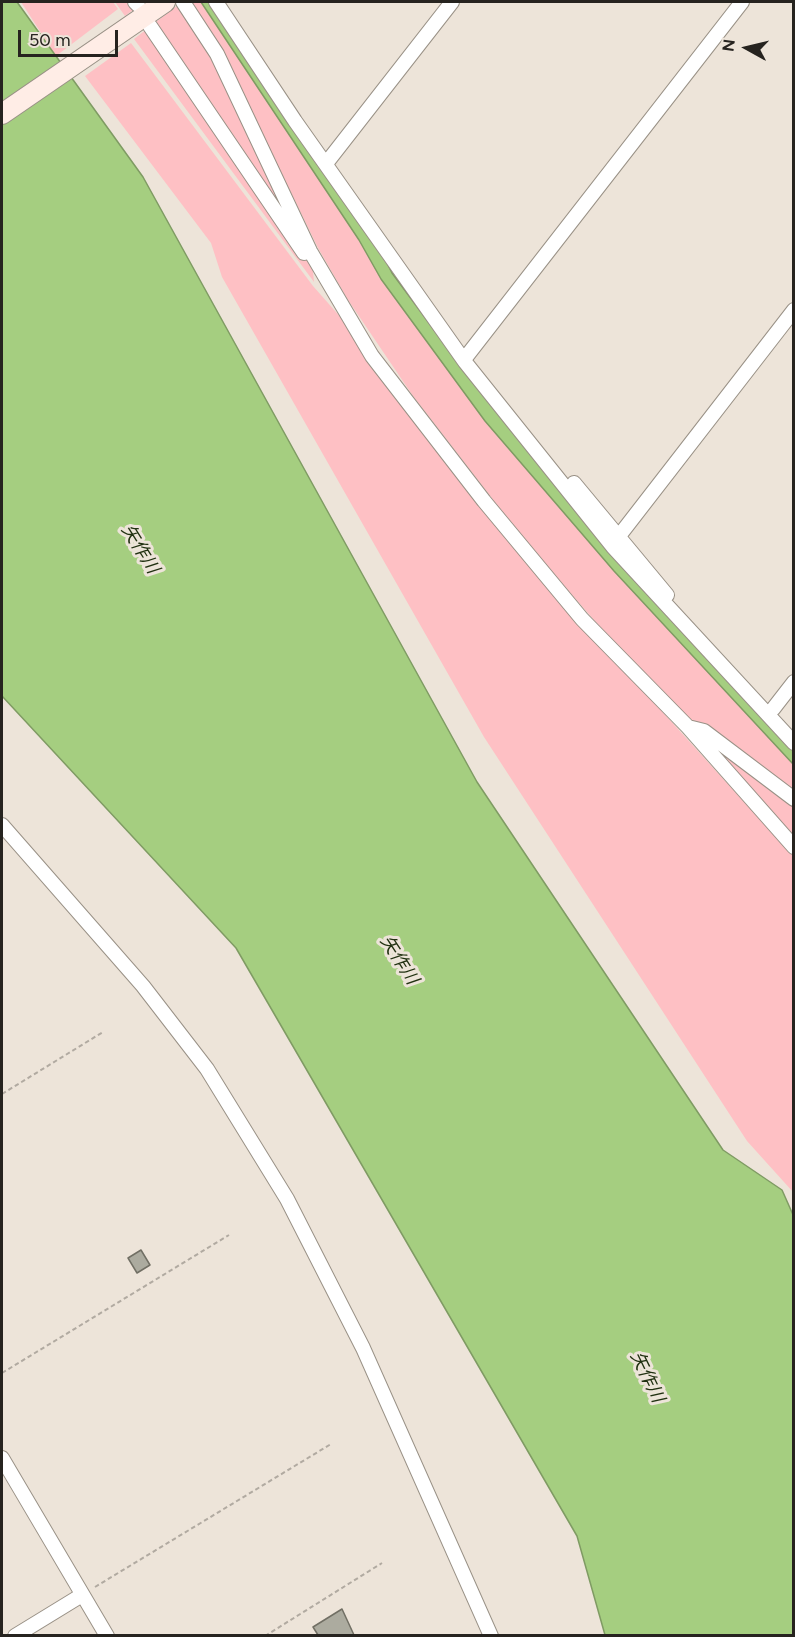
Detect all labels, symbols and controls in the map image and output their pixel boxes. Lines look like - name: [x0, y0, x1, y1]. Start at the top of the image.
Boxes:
- scale bar: [21, 18, 122, 56]
- north arrow: [717, 18, 777, 78]
- text: 50 m: [29, 29, 71, 51]
- text: N: [718, 38, 739, 53]
- water label: 矢作川: [117, 520, 163, 578]
- water label: 矢作川: [375, 931, 423, 989]
- water label: 矢作川: [625, 1348, 669, 1406]

